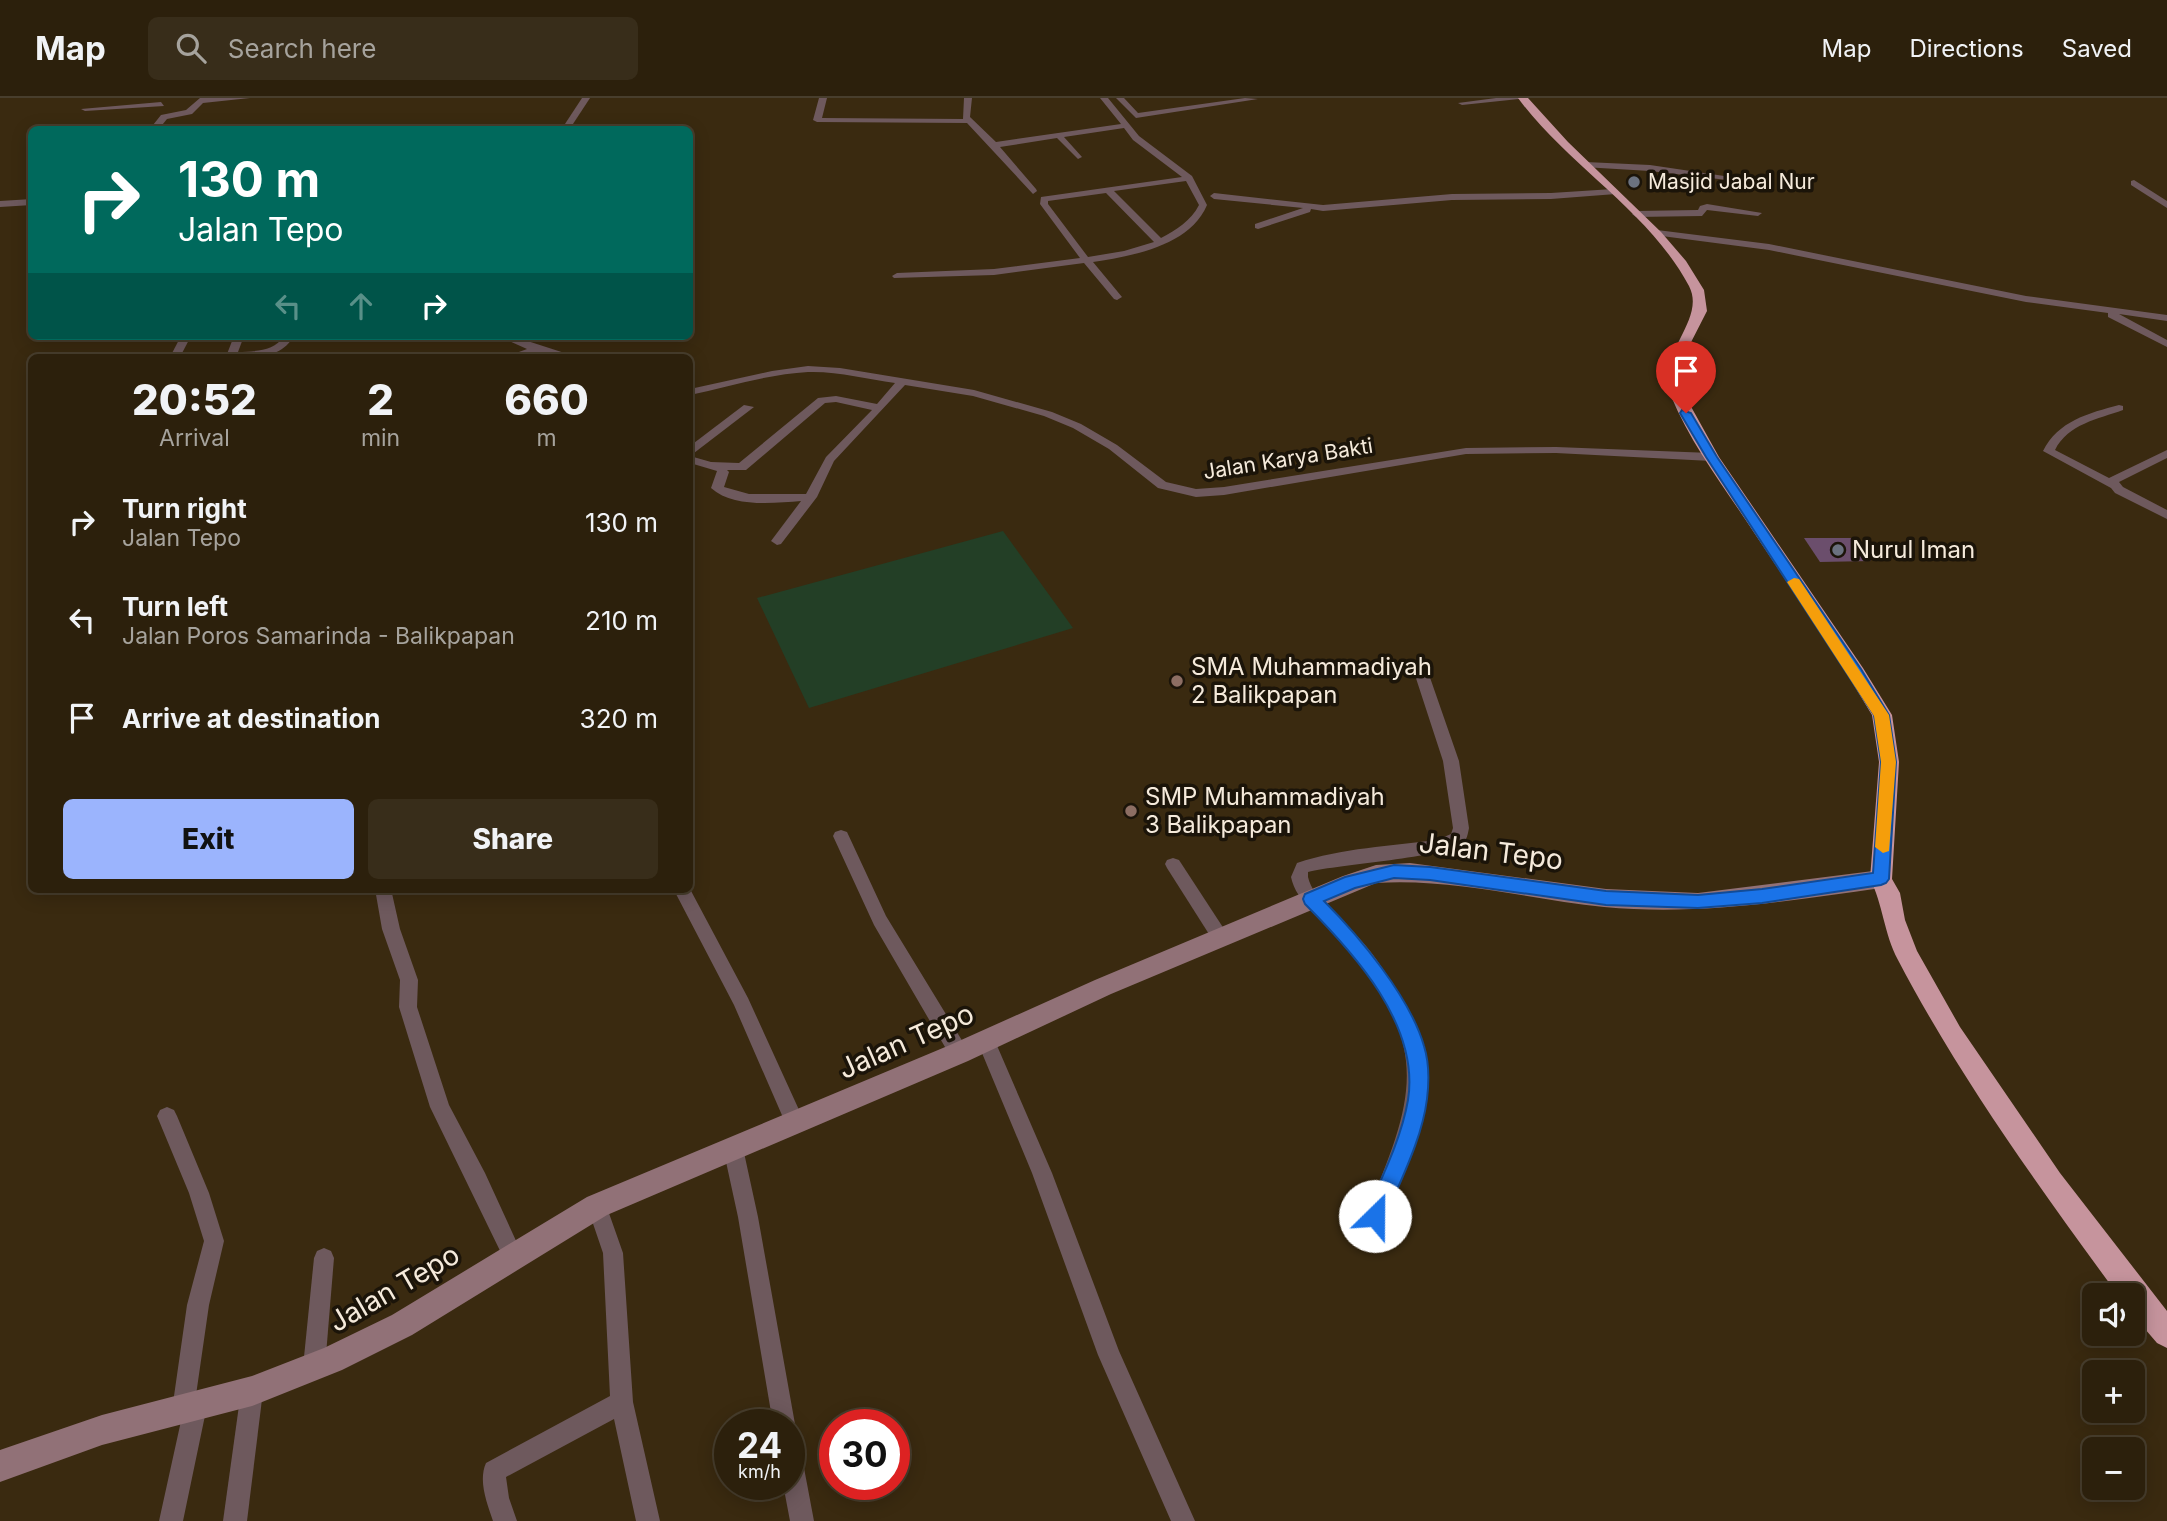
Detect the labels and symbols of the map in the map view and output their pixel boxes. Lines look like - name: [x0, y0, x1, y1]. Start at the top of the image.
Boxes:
- place label: Masjid Jabal Nur: [1648, 169, 1815, 194]
- marker: Masjid Jabal Nur: [1626, 174, 1642, 190]
- pin: [1656, 341, 1716, 413]
- street label: Jalan Karya Bakti: [1201, 433, 1375, 484]
- place label: Nurul Iman: [1852, 535, 1975, 564]
- marker: Nurul Iman: [1830, 542, 1846, 558]
- place label: SMA Muhammadiyah 2 Balikpapan: [1191, 652, 1432, 709]
- marker: SMA Muhammadiyah 2 Balikpapan: [1169, 673, 1185, 689]
- place label: SMP Muhammadiyah 3 Balikpapan: [1145, 782, 1385, 839]
- marker: SMP Muhammadiyah 3 Balikpapan: [1123, 803, 1139, 819]
- street label: Jalan Tepo: [1417, 825, 1565, 877]
- street label: Jalan Tepo: [833, 996, 979, 1086]
- position arrow: [1338, 1179, 1412, 1253]
- street label: Jalan Tepo: [323, 1237, 465, 1339]
- speed limit sign: 30: [819, 1409, 910, 1500]

